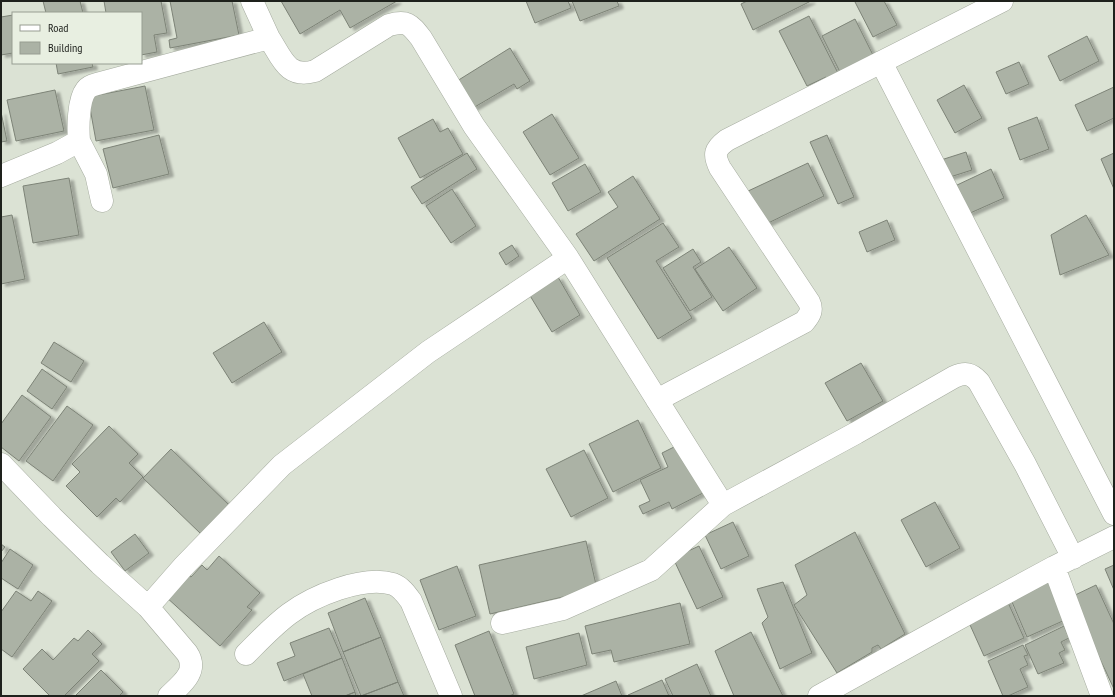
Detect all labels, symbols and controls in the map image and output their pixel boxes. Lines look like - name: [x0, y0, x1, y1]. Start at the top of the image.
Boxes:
- legend: [12, 12, 142, 64]
- text: Road: [48, 20, 68, 35]
- text: Building: [48, 40, 83, 55]

